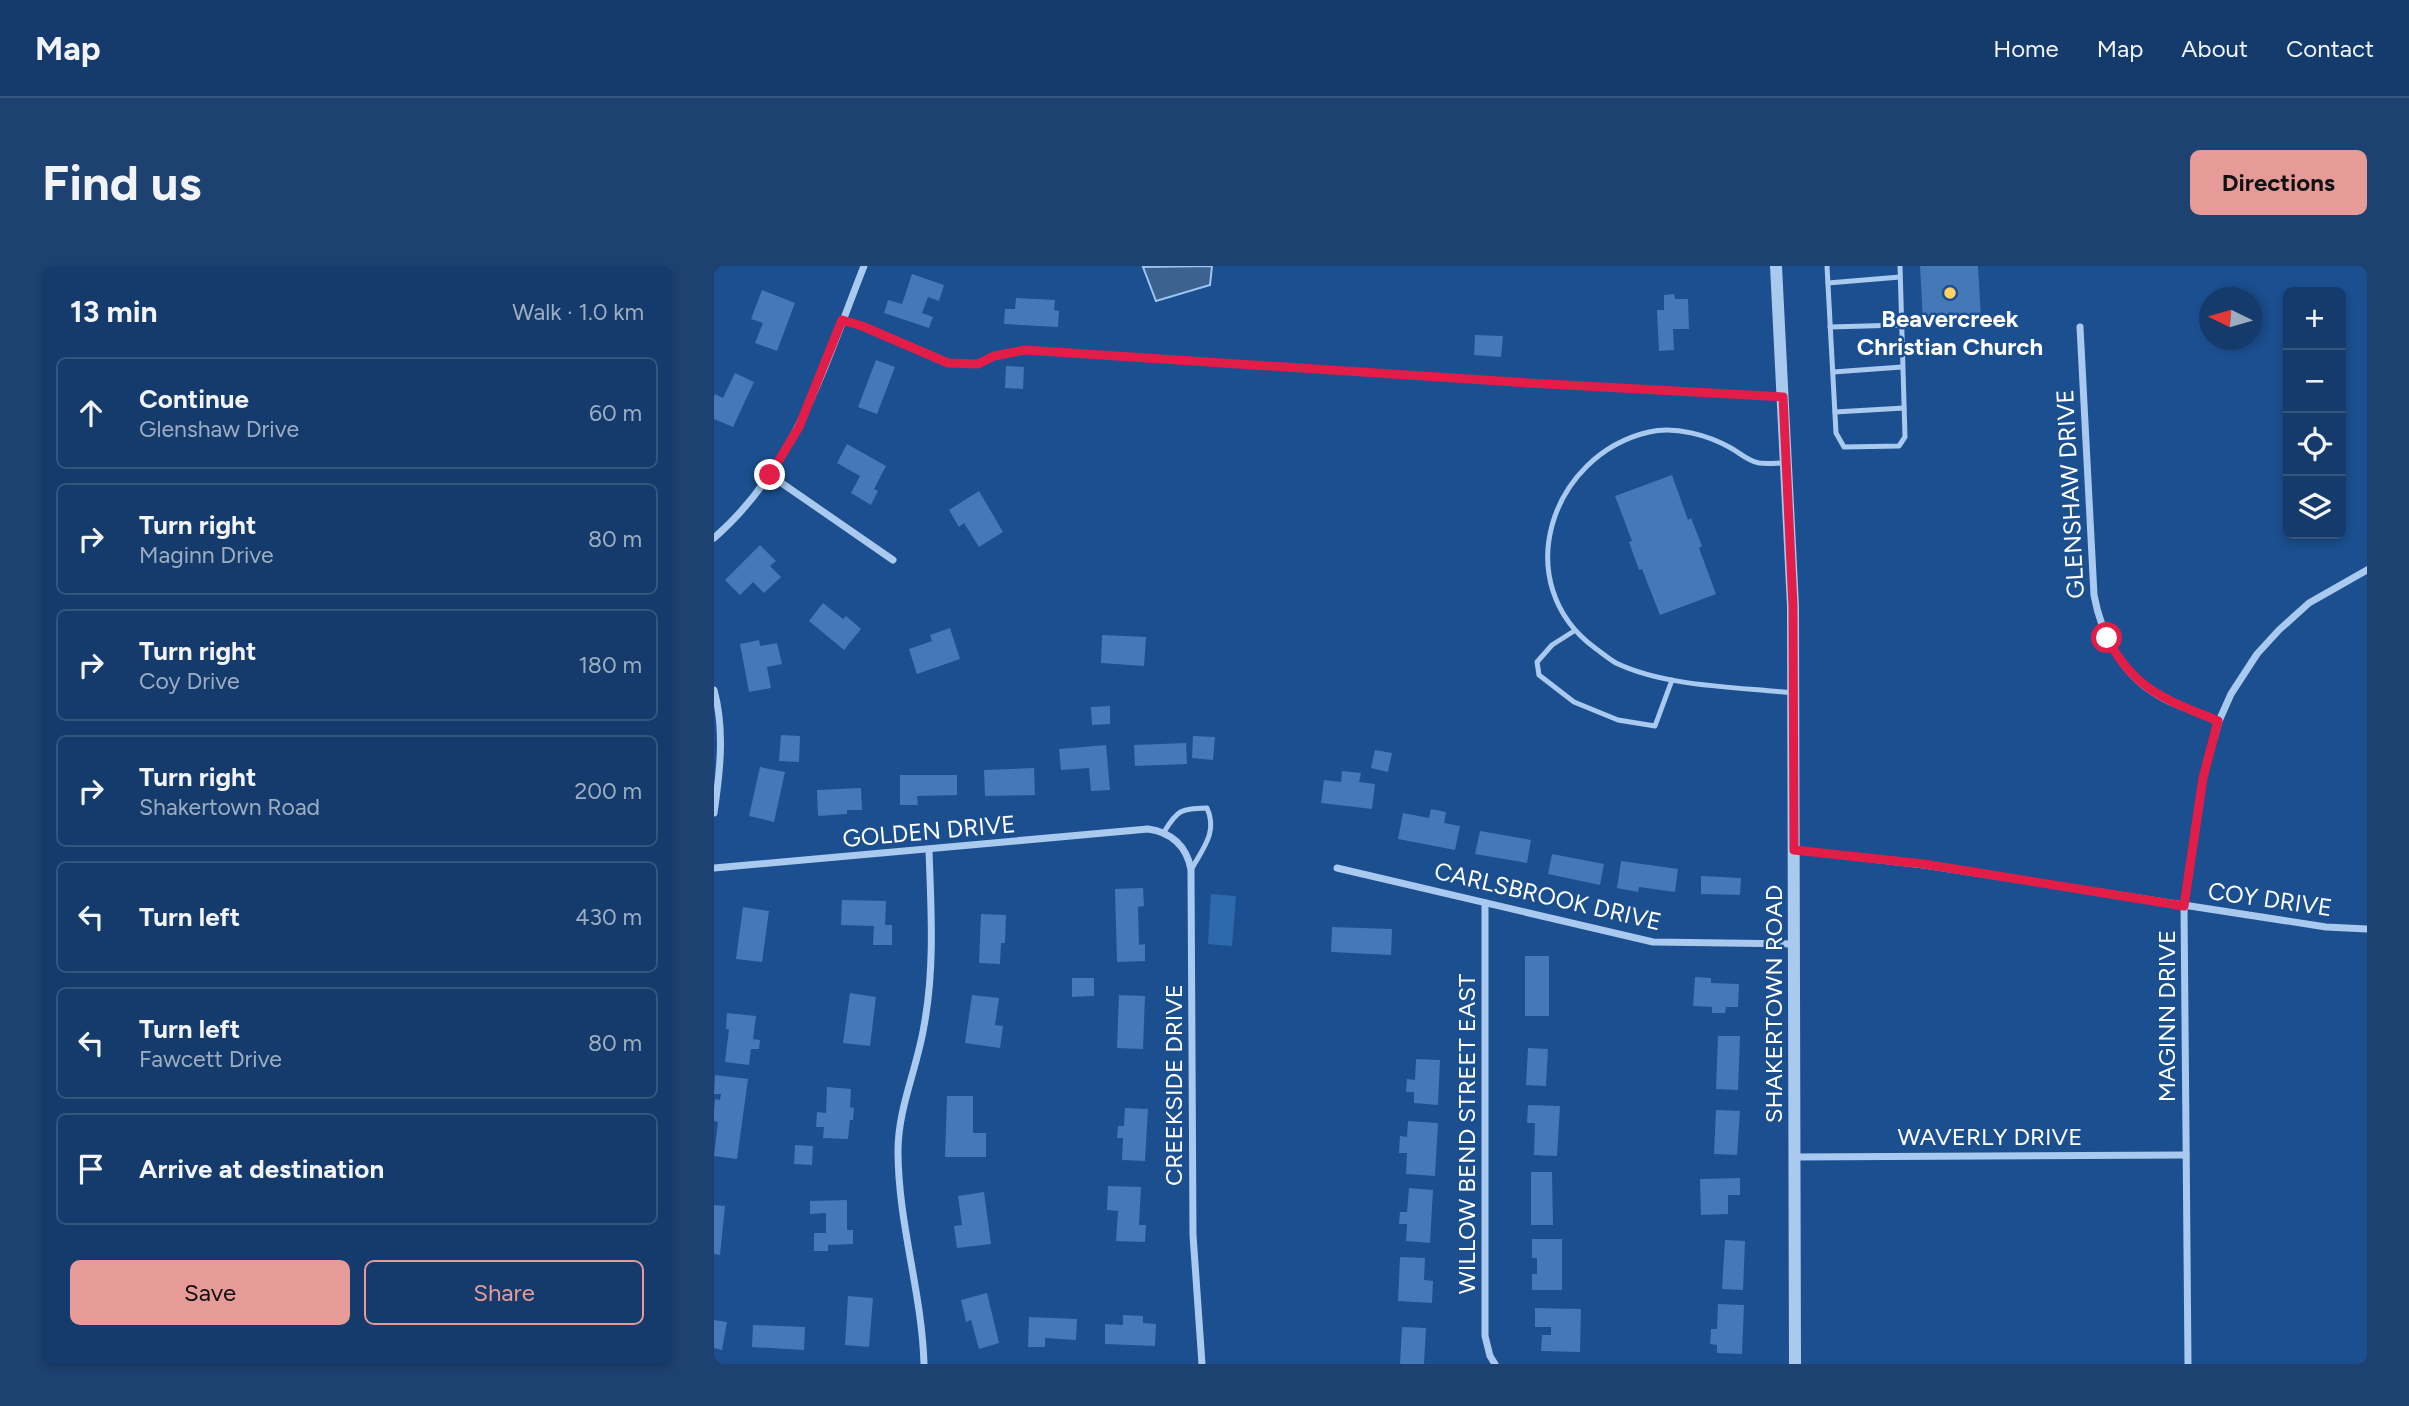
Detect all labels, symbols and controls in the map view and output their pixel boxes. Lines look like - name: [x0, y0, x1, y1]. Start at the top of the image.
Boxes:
- text: Map: [35, 29, 101, 68]
- text: Home: [1993, 34, 2059, 63]
- text: Map: [2097, 34, 2143, 63]
- text: About: [2181, 34, 2248, 63]
- text: Contact: [2286, 34, 2374, 63]
- button: Directions: [2190, 150, 2367, 215]
- text: Find us: [42, 153, 201, 212]
- marker: Beavercreek Christian Church: [1942, 285, 1958, 301]
- north arrow: [2199, 287, 2262, 350]
- map controls: [2283, 287, 2346, 539]
- button: +: [2283, 287, 2346, 350]
- text: 13 min: [70, 293, 158, 330]
- text: Walk · 1.0 km: [512, 298, 644, 326]
- place label: Beavercreek Christian Church: [1857, 304, 2043, 361]
- button: −: [2283, 350, 2346, 413]
- text: Continue: [139, 383, 249, 415]
- street label: GLENSHAW DRIVE: [2050, 389, 2090, 599]
- icon: ahead: [72, 394, 110, 432]
- text: 60 m: [589, 399, 642, 427]
- button: locate: [2283, 413, 2346, 476]
- text: Glenshaw Drive: [139, 415, 299, 443]
- route end: [754, 459, 785, 490]
- button: layers: [2283, 476, 2346, 539]
- text: Turn right: [139, 509, 256, 541]
- icon: right: [72, 520, 110, 558]
- text: 80 m: [588, 525, 642, 553]
- text: Maginn Drive: [139, 541, 274, 569]
- route start: [2091, 622, 2122, 653]
- text: Turn right: [139, 635, 256, 667]
- icon: right: [72, 646, 110, 684]
- text: 180 m: [578, 651, 642, 679]
- text: Coy Drive: [139, 667, 240, 695]
- text: Turn right: [139, 761, 256, 793]
- icon: right: [72, 772, 110, 810]
- text: 200 m: [574, 777, 642, 805]
- text: Shakertown Road: [139, 793, 320, 821]
- street label: GOLDEN DRIVE: [841, 809, 1017, 853]
- street label: CARLSBROOK DRIVE: [1432, 856, 1664, 936]
- street label: COY DRIVE: [2206, 876, 2334, 922]
- street label: SHAKERTOWN ROAD: [1759, 885, 1788, 1123]
- icon: left: [72, 898, 110, 936]
- text: Turn left: [139, 901, 240, 933]
- text: 430 m: [575, 903, 642, 931]
- street label: MAGINN DRIVE: [2152, 930, 2181, 1102]
- street label: WILLOW BEND STREET EAST: [1452, 974, 1481, 1294]
- street label: CREEKSIDE DRIVE: [1159, 984, 1188, 1186]
- text: Turn left: [139, 1013, 240, 1045]
- icon: left: [72, 1024, 110, 1062]
- text: 80 m: [588, 1029, 642, 1057]
- text: Fawcett Drive: [139, 1045, 282, 1073]
- street label: WAVERLY DRIVE: [1898, 1122, 2082, 1151]
- icon: arrive: [72, 1150, 110, 1188]
- text: Arrive at destination: [139, 1153, 384, 1185]
- button: Save: [70, 1260, 350, 1325]
- button: Share: [364, 1260, 644, 1325]

